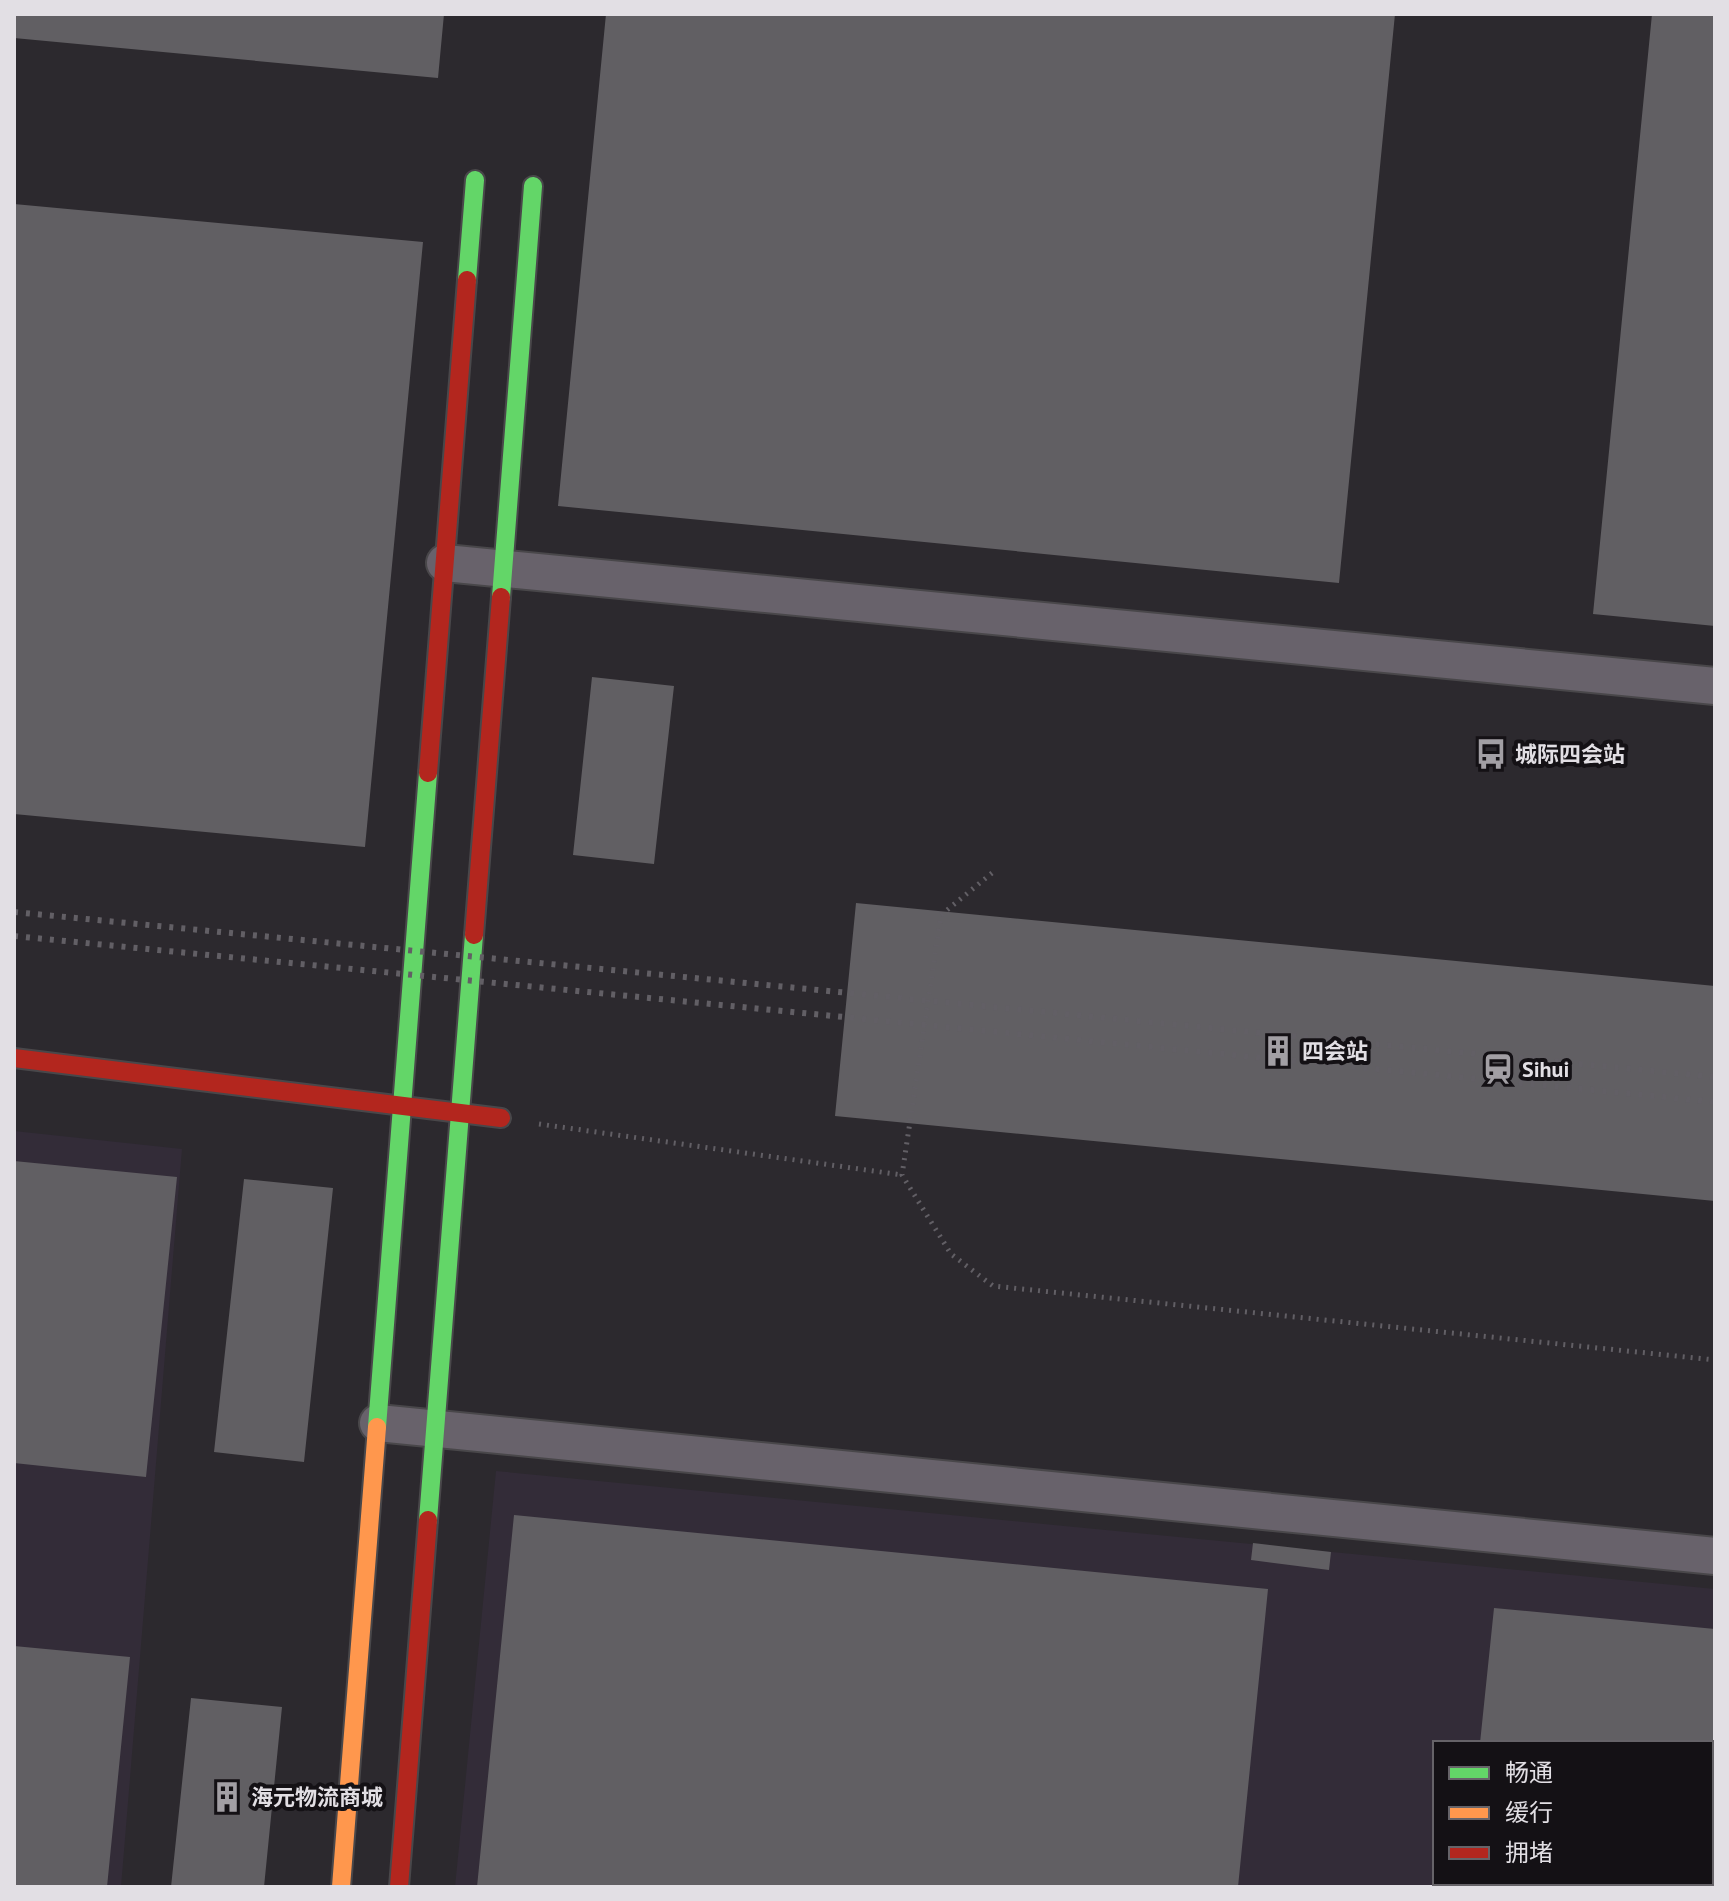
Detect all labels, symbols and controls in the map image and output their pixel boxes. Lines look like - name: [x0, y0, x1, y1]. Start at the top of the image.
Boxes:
- bus stop icon: 城际四会站: [1474, 737, 1508, 771]
- place label: 城际四会站: [1515, 740, 1625, 768]
- building icon: 四会站: [1261, 1034, 1295, 1068]
- place label: 四会站: [1302, 1037, 1368, 1065]
- station icon: Sihui: [1481, 1052, 1515, 1086]
- place label: Sihui: [1522, 1055, 1569, 1083]
- legend: [1433, 1741, 1713, 1885]
- text: 畅通: [1505, 1757, 1553, 1788]
- building icon: 海元物流商城: [210, 1780, 244, 1814]
- place label: 海元物流商城: [251, 1783, 383, 1811]
- text: 缓行: [1505, 1797, 1553, 1828]
- text: 拥堵: [1505, 1837, 1553, 1868]

